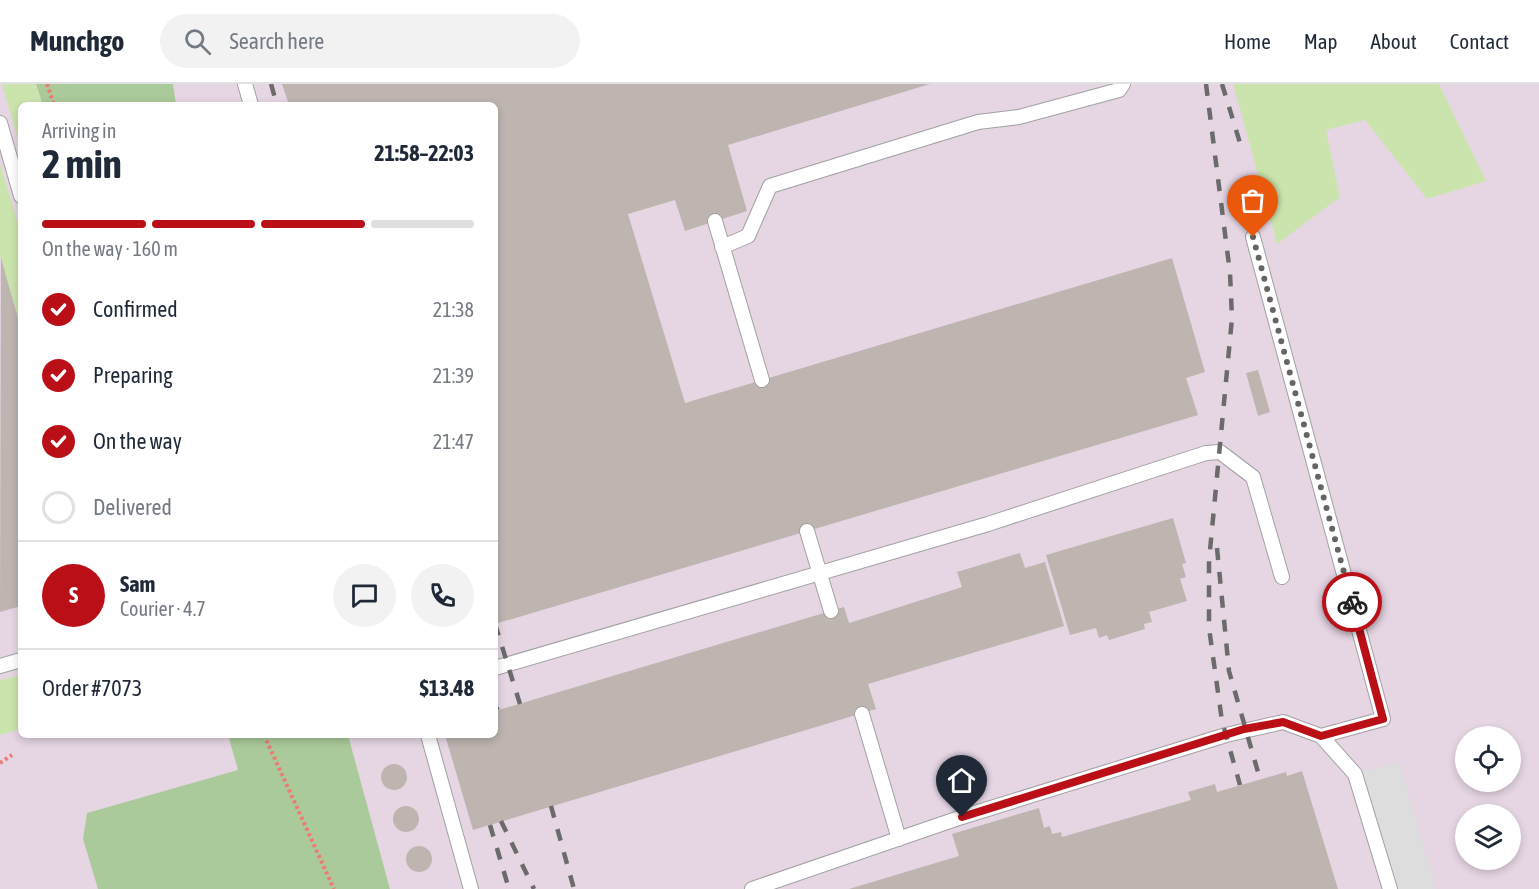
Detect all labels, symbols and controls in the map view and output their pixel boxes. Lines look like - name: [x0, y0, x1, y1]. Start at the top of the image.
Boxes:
- search box: [160, 14, 580, 68]
- text: Munchgo: [30, 25, 124, 57]
- icon: search: [181, 25, 214, 58]
- text: Search here: [229, 28, 324, 54]
- text: Home: [1224, 29, 1271, 53]
- text: Map: [1304, 29, 1338, 53]
- text: About: [1371, 29, 1417, 53]
- text: Contact: [1450, 29, 1509, 53]
- text: Arriving in: [42, 119, 116, 142]
- text: 21:58–22:03: [374, 140, 474, 166]
- text: 2 min: [42, 142, 122, 186]
- pin: [1227, 175, 1278, 237]
- icon: bag: [1236, 184, 1269, 217]
- text: On the way · 160 m: [42, 237, 178, 260]
- icon: check: [42, 293, 75, 326]
- text: Confirmed: [93, 296, 178, 322]
- text: 21:38: [433, 298, 474, 321]
- icon: check: [42, 359, 75, 392]
- text: Preparing: [93, 362, 173, 388]
- text: 21:39: [433, 364, 474, 387]
- icon: check: [42, 425, 75, 458]
- text: On the way: [93, 428, 182, 454]
- text: 21:47: [433, 430, 474, 453]
- text: Delivered: [93, 494, 172, 520]
- button: chat: [333, 564, 396, 627]
- button: phone: [411, 564, 474, 627]
- text: Sam: [120, 571, 155, 597]
- courier: [1322, 572, 1382, 632]
- text: S: [69, 582, 78, 608]
- icon: bike: [1336, 586, 1369, 619]
- text: Courier · 4.7: [120, 597, 206, 620]
- text: Order #7073: [42, 675, 142, 701]
- text: $13.48: [419, 675, 474, 701]
- map controls: [1455, 726, 1521, 870]
- button: locate: [1455, 726, 1521, 792]
- pin: [936, 755, 987, 817]
- icon: home: [945, 764, 978, 797]
- button: layers: [1455, 804, 1521, 870]

